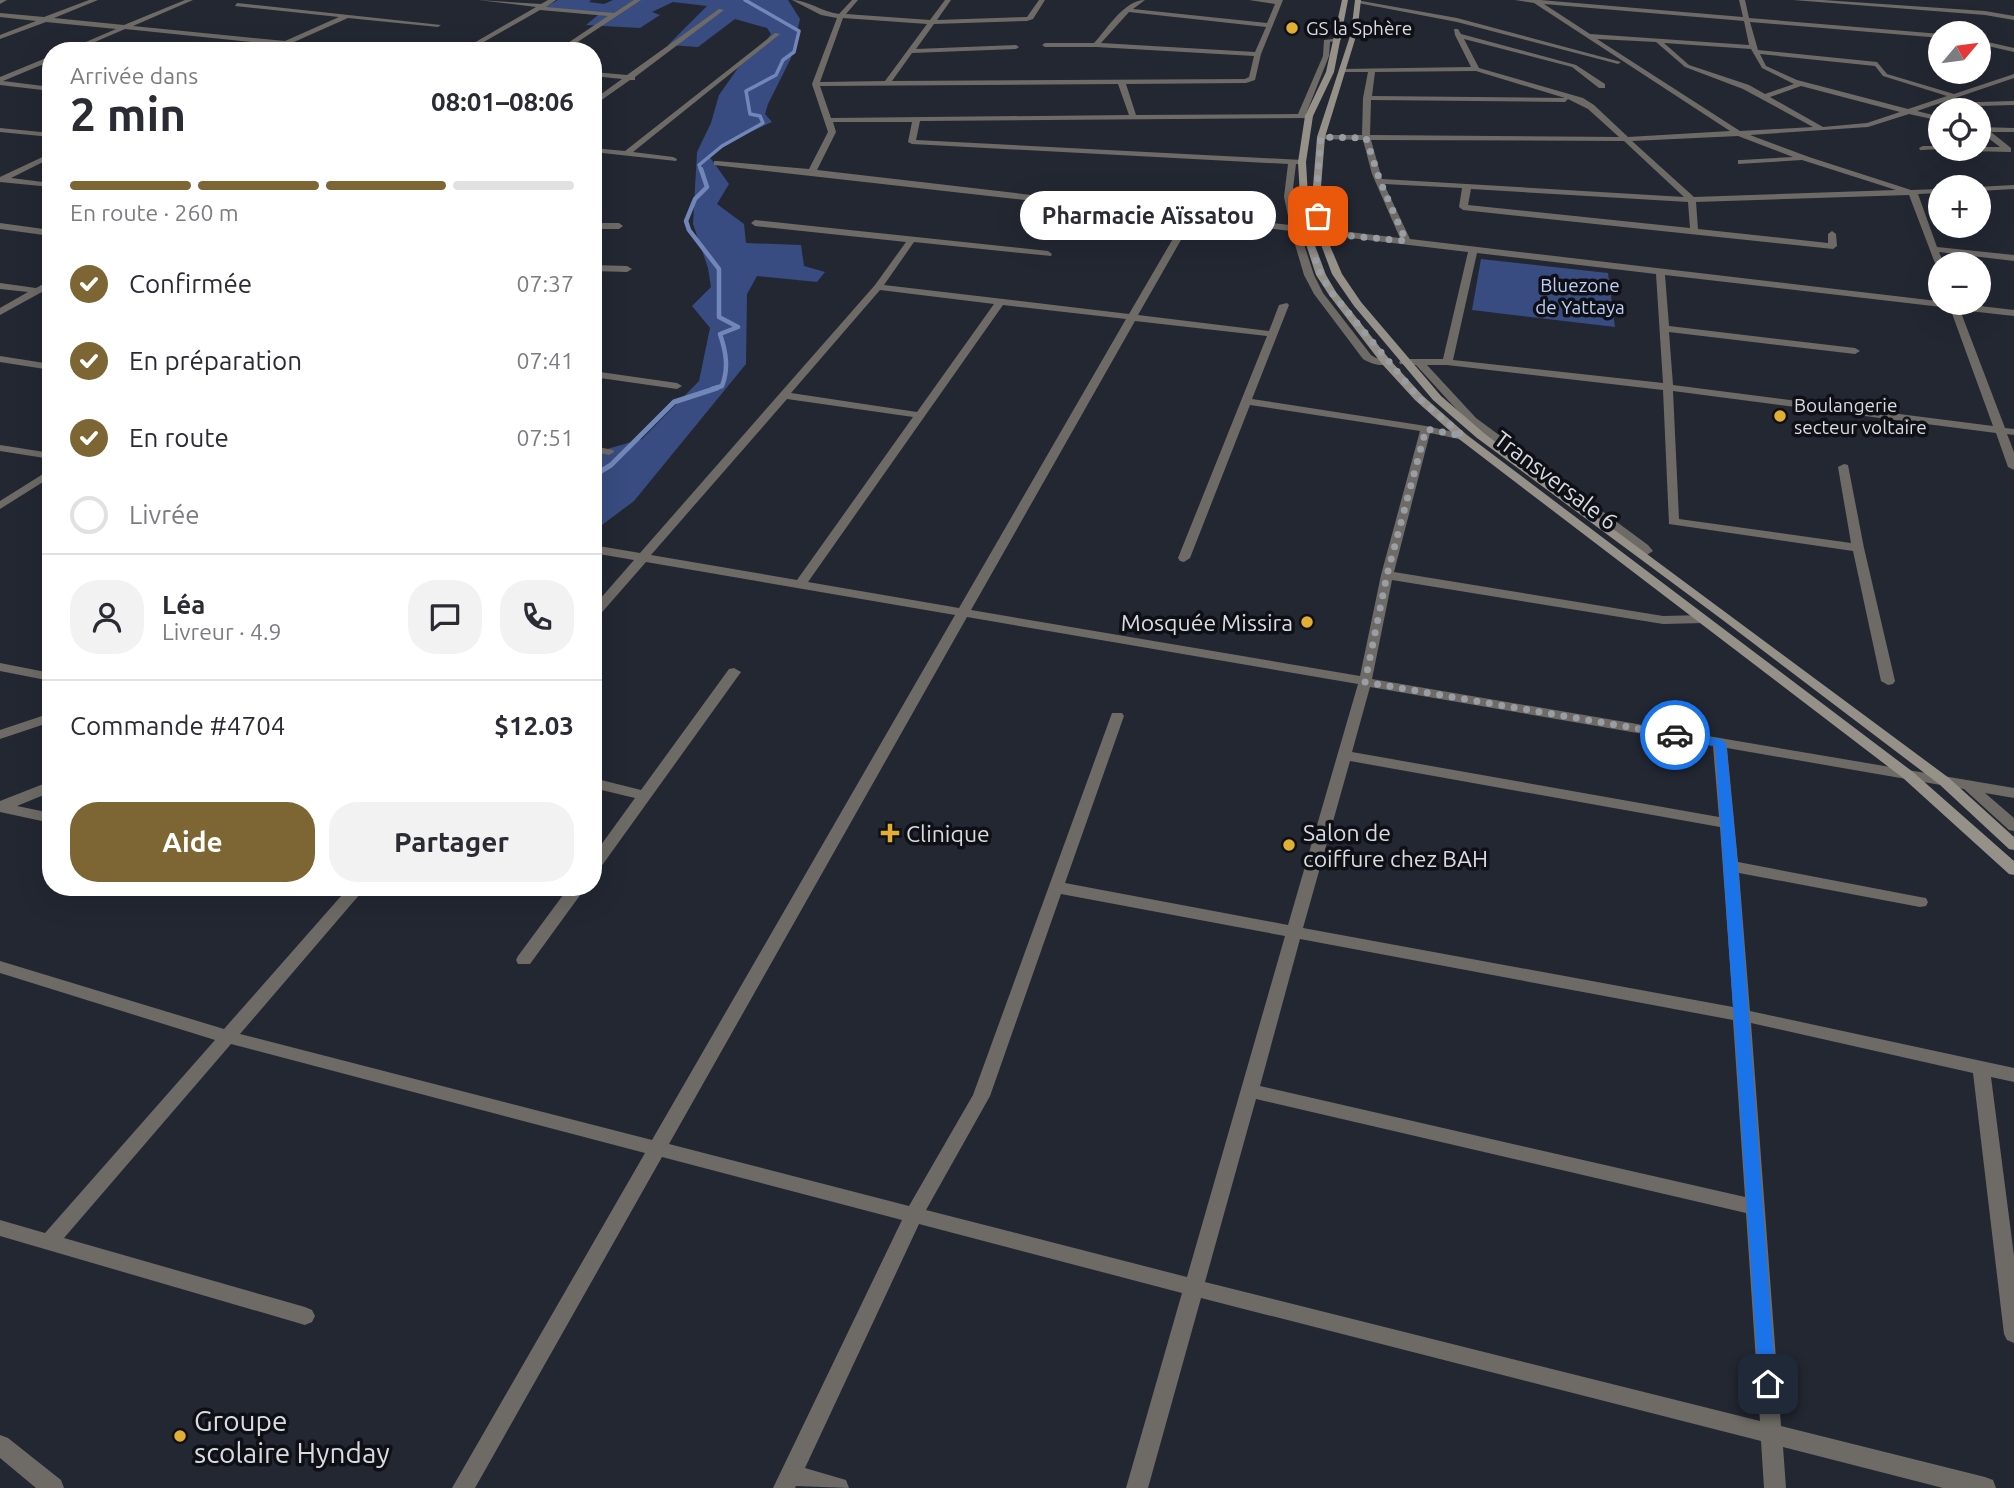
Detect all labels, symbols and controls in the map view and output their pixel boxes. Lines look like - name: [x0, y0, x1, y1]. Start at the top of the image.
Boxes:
- place label: GS la Sphère: [1306, 17, 1412, 39]
- marker: GS la Sphère: [1284, 20, 1300, 36]
- north arrow: [1928, 21, 1992, 84]
- map controls: [1928, 21, 1991, 315]
- text: Arrivée dans: [70, 63, 198, 88]
- text: 08:01–08:06: [431, 87, 574, 116]
- text: 2 min: [70, 88, 186, 140]
- button: locate: [1928, 98, 1991, 161]
- button: +: [1928, 175, 1991, 238]
- pin: [1288, 186, 1348, 246]
- callout: Pharmacie Aïssatou: [1020, 192, 1276, 241]
- icon: bag: [1299, 197, 1337, 235]
- text: En route · 260 m: [70, 200, 239, 225]
- text: Pharmacie Aïssatou: [1042, 203, 1254, 228]
- button: −: [1928, 252, 1991, 315]
- icon: check: [70, 265, 108, 303]
- text: Confirmée: [129, 269, 252, 298]
- text: 07:37: [516, 271, 574, 296]
- park label: Bluezone de Yattaya: [1535, 274, 1625, 318]
- icon: check: [70, 342, 108, 380]
- text: En préparation: [129, 346, 302, 375]
- text: 07:41: [516, 348, 574, 373]
- place label: Boulangerie secteur voltaire: [1794, 394, 1927, 438]
- marker: Boulangerie secteur voltaire: [1772, 408, 1788, 424]
- icon: check: [70, 419, 108, 457]
- text: En route: [129, 423, 229, 452]
- text: 07:51: [516, 425, 574, 450]
- street label: Transversale 6: [1490, 426, 1622, 534]
- text: Livrée: [129, 500, 200, 529]
- button: person: [70, 580, 144, 654]
- button: chat: [408, 580, 482, 654]
- button: phone: [500, 580, 574, 654]
- text: Léa: [162, 590, 205, 619]
- place label: Mosquée Missira: [1121, 610, 1293, 635]
- marker: Mosquée Missira: [1299, 614, 1315, 630]
- text: Livreur · 4.9: [162, 619, 282, 644]
- courier: [1640, 700, 1710, 770]
- text: Commande #4704: [70, 711, 286, 740]
- text: $12.03: [494, 711, 574, 740]
- icon: car: [1656, 716, 1694, 754]
- button: Aide: [70, 802, 315, 882]
- button: Partager: [329, 802, 574, 882]
- place label: Salon de coiffure chez BAH: [1303, 820, 1488, 871]
- place label: Clinique: [906, 821, 990, 846]
- marker: Clinique: [880, 823, 900, 843]
- marker: Salon de coiffure chez BAH: [1281, 837, 1297, 853]
- pin: [1738, 1354, 1798, 1414]
- icon: home: [1749, 1365, 1787, 1403]
- place label: Groupe scolaire Hynday: [194, 1405, 390, 1468]
- marker: Groupe scolaire Hynday: [172, 1428, 188, 1444]

